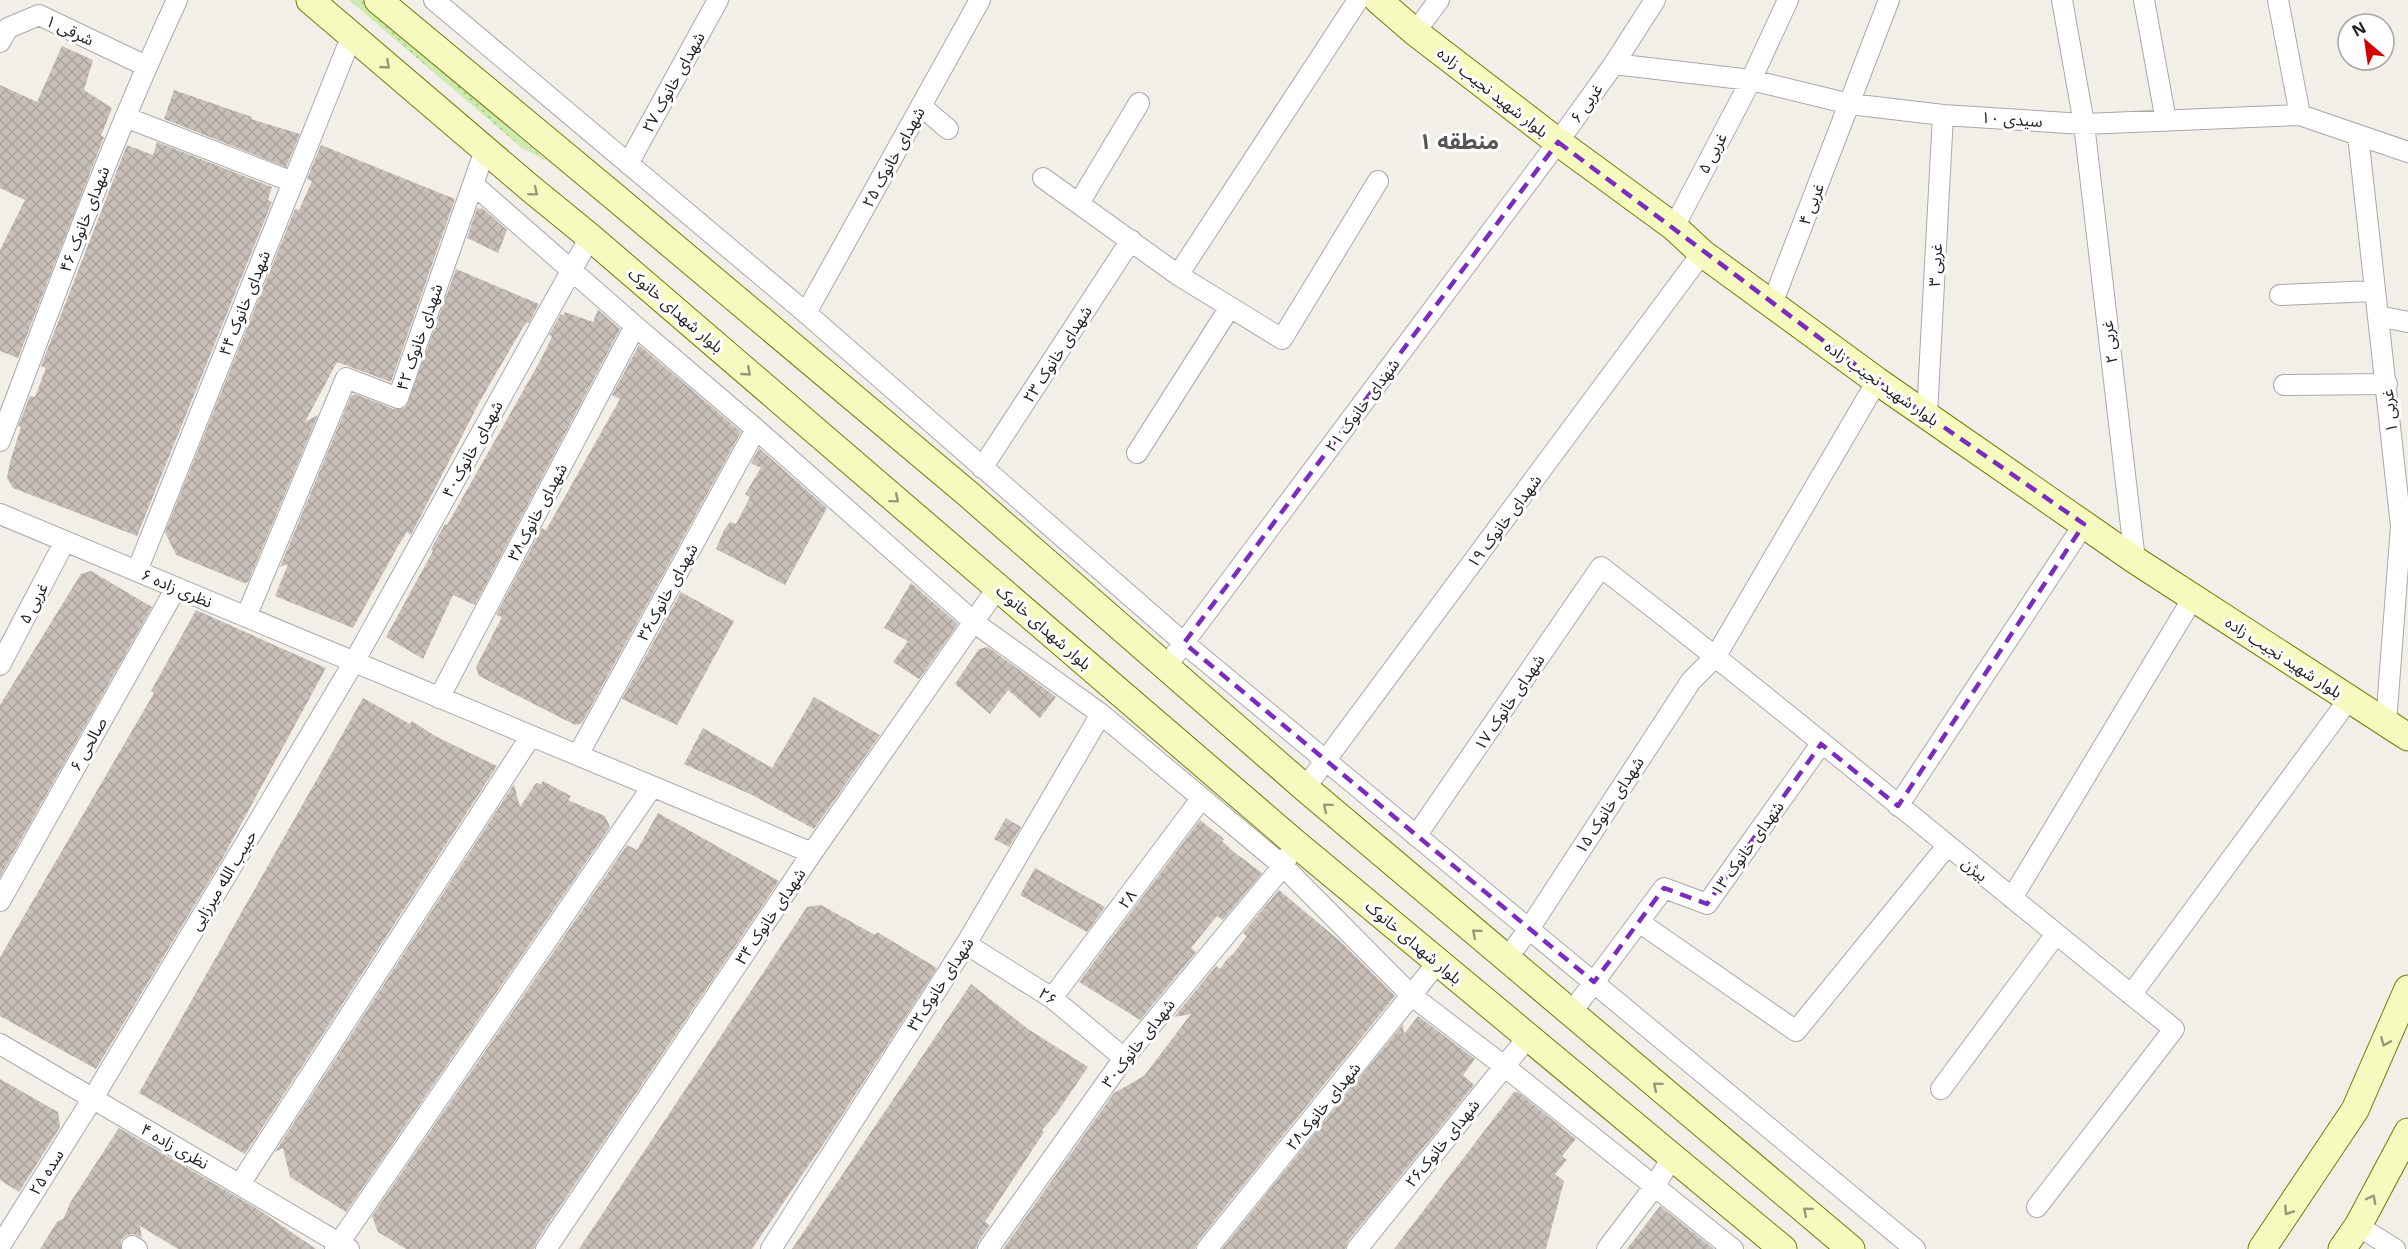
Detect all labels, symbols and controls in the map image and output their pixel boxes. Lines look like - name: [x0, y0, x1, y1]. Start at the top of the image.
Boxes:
- street label: شرقی ۱: [42, 9, 98, 51]
- north arrow: [2336, 12, 2396, 72]
- text: N: [2348, 16, 2370, 42]
- street label: شهدای خانوک ۲۷: [636, 28, 710, 136]
- street label: بلوار شهید نجیب زاده: [1433, 42, 1553, 142]
- one-way arrow: [379, 58, 390, 69]
- street label: غربی ۶: [1565, 79, 1607, 127]
- street label: شهدای خانوک ۲۵: [856, 103, 930, 211]
- street label: سیدی ۱۰: [1980, 106, 2044, 132]
- district label: منطقه ۱: [1419, 125, 1499, 155]
- street label: غربی ۵: [1692, 129, 1732, 177]
- street label: ۴۶ شهدای خانوک: [54, 163, 114, 275]
- street label: غربی ۴: [1793, 180, 1829, 228]
- one-way arrow: [527, 185, 538, 196]
- street label: غربی ۳: [1923, 243, 1947, 287]
- street label: ۴۴ شهدای خانوک: [213, 247, 275, 359]
- street label: بلوار شهدای خانوک: [624, 262, 728, 358]
- street label: شهدای خانوک ۴۲: [390, 281, 448, 393]
- street label: شهدای خانوک ۲۳: [1017, 301, 1097, 407]
- street label: غربی ۲: [2095, 319, 2123, 365]
- street label: بلوار شهید نجیب زاده: [1820, 335, 1944, 431]
- street label: شهدای خانوک ۲۱: [1320, 354, 1404, 456]
- one-way arrow: [740, 365, 751, 376]
- street label: غربی ۱: [2376, 388, 2402, 434]
- street label: شهدای خانوک۴۰: [436, 397, 508, 501]
- street label: شهدای خانوک۳۸: [502, 459, 572, 565]
- street label: شهدای خانوک ۱۹: [1462, 470, 1546, 572]
- one-way arrow: [888, 492, 899, 503]
- street label: شهدای خانوک۳۶: [631, 540, 703, 644]
- street label: نظری زاده ۶: [138, 563, 216, 613]
- street label: ۵ غربی: [13, 579, 53, 627]
- street label: بلوار شهدای خانوک: [992, 579, 1096, 675]
- street label: بلوار شهید نجیب زاده: [2221, 611, 2347, 703]
- street label: شهدای خانوک ۱۷: [1469, 650, 1549, 754]
- street label: ۶ صالحی: [64, 713, 112, 775]
- street label: شهدای خانوک ۱۵: [1569, 752, 1649, 858]
- street label: شهدای خانوک ۱۳: [1705, 796, 1789, 900]
- one-way arrow: [1323, 803, 1334, 814]
- street label: حبیب الله میرزایی: [184, 826, 262, 934]
- street label: بیژن: [1957, 852, 1993, 886]
- street label: ۳۴ شهدای خانوک: [730, 864, 810, 968]
- street label: ۲۸: [1113, 885, 1141, 913]
- street label: بلوار شهدای خانوک: [1361, 895, 1467, 989]
- one-way arrow: [1472, 929, 1483, 940]
- street label: شهدای خانوک۳۲: [901, 933, 979, 1035]
- street label: ۲۶: [1034, 982, 1062, 1010]
- street label: شهدای خانوک۳۰: [1096, 994, 1180, 1092]
- one-way arrow: [2380, 1036, 2392, 1047]
- street label: شهدای خانوک۲۸: [1281, 1057, 1365, 1155]
- one-way arrow: [1653, 1082, 1664, 1093]
- street label: شهدای خانوک۲۶: [1400, 1094, 1484, 1192]
- street label: نظری زاده ۴: [137, 1118, 213, 1174]
- street label: سده ۲۵: [23, 1145, 69, 1199]
- one-way arrow: [2365, 1195, 2376, 1206]
- one-way arrow: [2284, 1204, 2295, 1215]
- one-way arrow: [1803, 1208, 1814, 1219]

